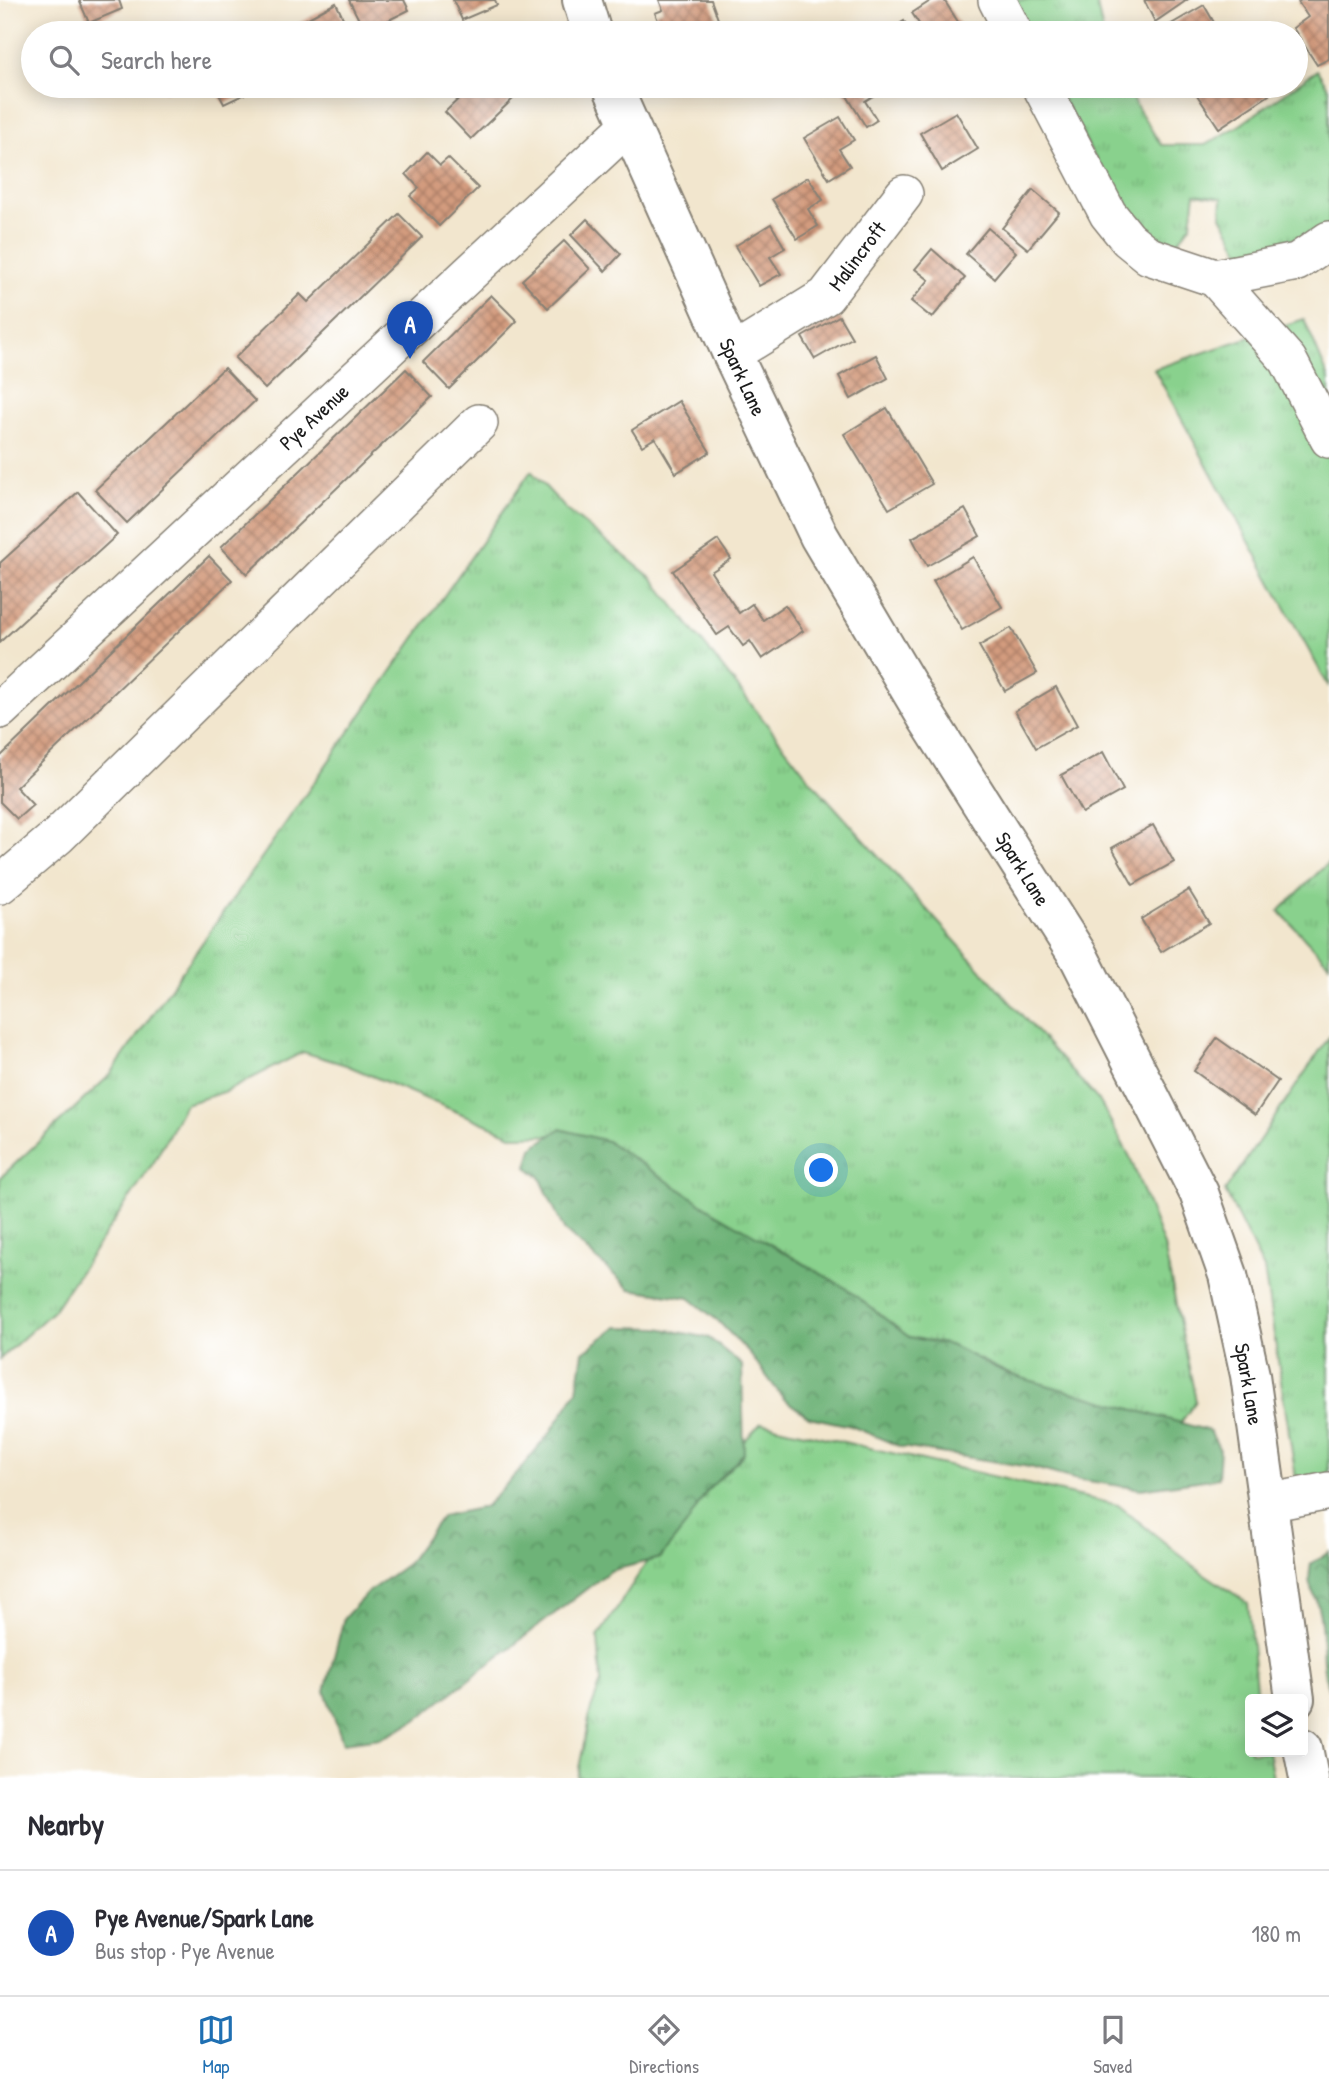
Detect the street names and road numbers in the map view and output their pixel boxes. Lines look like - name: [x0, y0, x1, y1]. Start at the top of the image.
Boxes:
- street label: Malincroft: [821, 215, 893, 297]
- street label: Spark Lane: [712, 334, 774, 420]
- street label: Pye Avenue: [273, 377, 355, 457]
- street label: Spark Lane: [989, 826, 1057, 912]
- street label: Spark Lane: [1228, 1341, 1270, 1427]

